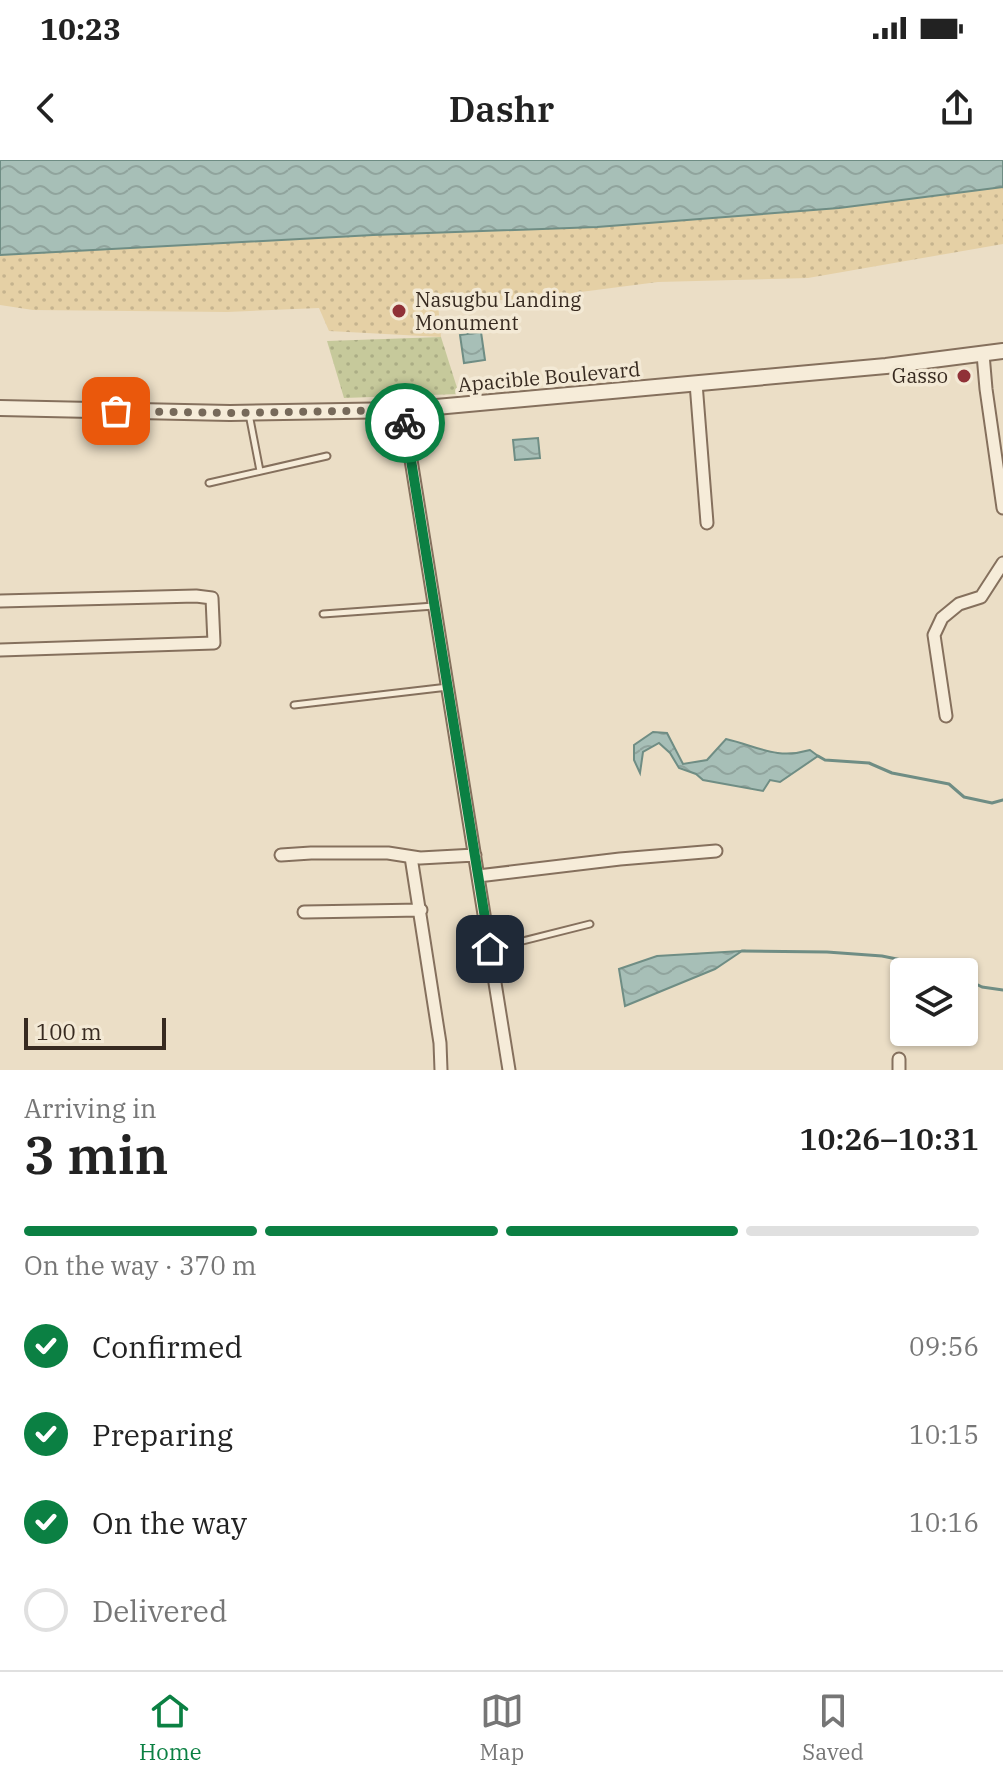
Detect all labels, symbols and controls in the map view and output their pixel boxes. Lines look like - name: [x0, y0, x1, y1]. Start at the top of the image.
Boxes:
- text: 10:23: [40, 9, 121, 48]
- text: Dashr: [449, 85, 554, 132]
- icon: back: [24, 86, 68, 130]
- icon: share: [935, 86, 979, 130]
- place label: Nasugbu Landing Monument: [415, 286, 581, 336]
- marker: Nasugbu Landing Monument: [390, 302, 408, 320]
- street label: Apacible Boulevard: [457, 355, 641, 398]
- place label: Gasso: [892, 362, 948, 389]
- marker: Gasso: [955, 367, 973, 385]
- pin: [82, 377, 150, 445]
- courier: [365, 383, 445, 463]
- icon: bag: [94, 389, 138, 433]
- icon: bike: [383, 401, 427, 445]
- pin: [456, 915, 524, 983]
- icon: home: [468, 927, 512, 971]
- map controls: [890, 958, 978, 1046]
- button: layers: [890, 958, 978, 1046]
- scale bar: [24, 1014, 166, 1050]
- text: 100 m: [36, 1017, 102, 1046]
- text: Arriving in: [24, 1091, 157, 1125]
- text: 10:26–10:31: [799, 1119, 979, 1158]
- text: 3 min: [24, 1121, 169, 1188]
- text: On the way · 370 m: [24, 1248, 257, 1282]
- icon: check: [24, 1324, 68, 1368]
- text: Confirmed: [92, 1327, 243, 1366]
- text: 09:56: [909, 1329, 979, 1363]
- icon: check: [24, 1412, 68, 1456]
- text: Preparing: [92, 1415, 233, 1454]
- text: 10:15: [909, 1417, 979, 1451]
- icon: check: [24, 1500, 68, 1544]
- text: On the way: [92, 1503, 247, 1542]
- text: 10:16: [909, 1505, 979, 1539]
- text: Delivered: [92, 1591, 227, 1630]
- tab: Home: [139, 1689, 202, 1766]
- tab: Map: [480, 1689, 524, 1766]
- tab: Saved: [802, 1689, 864, 1766]

